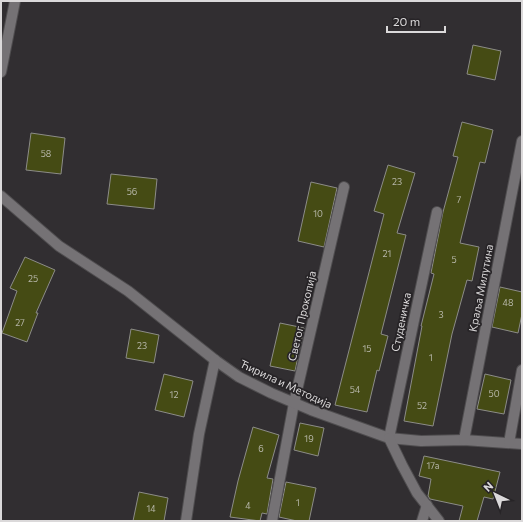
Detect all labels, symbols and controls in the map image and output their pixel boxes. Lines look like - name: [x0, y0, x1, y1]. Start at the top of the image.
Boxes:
- scale bar: [387, 8, 445, 34]
- text: 20 m: [393, 14, 420, 28]
- house number: 58: [41, 148, 51, 159]
- house number: 23: [392, 176, 402, 187]
- house number: 56: [127, 186, 137, 197]
- house number: 7: [457, 194, 462, 205]
- house number: 10: [313, 208, 323, 219]
- street label: Краља Милутина: [466, 243, 495, 333]
- house number: 21: [383, 248, 391, 259]
- house number: 5: [451, 254, 457, 265]
- street label: Светог Прокопија: [285, 269, 318, 362]
- house number: 25: [28, 273, 38, 284]
- street label: Студеничка: [388, 291, 413, 353]
- house number: 48: [503, 297, 513, 308]
- house number: 3: [438, 309, 444, 320]
- house number: 27: [15, 317, 25, 328]
- house number: 23: [137, 340, 147, 351]
- house number: 15: [362, 343, 372, 354]
- house number: 1: [429, 352, 433, 363]
- street label: Ћирила и Методија: [238, 357, 334, 411]
- house number: 54: [350, 384, 361, 395]
- house number: 50: [488, 388, 500, 399]
- house number: 12: [170, 389, 178, 400]
- house number: 52: [417, 400, 427, 411]
- house number: 19: [304, 433, 314, 444]
- house number: 6: [258, 443, 264, 454]
- house number: 17a: [426, 460, 440, 471]
- north arrow: [475, 474, 515, 514]
- text: N: [480, 479, 495, 494]
- house number: 1: [296, 497, 300, 508]
- house number: 4: [245, 500, 251, 511]
- house number: 14: [146, 503, 156, 514]

